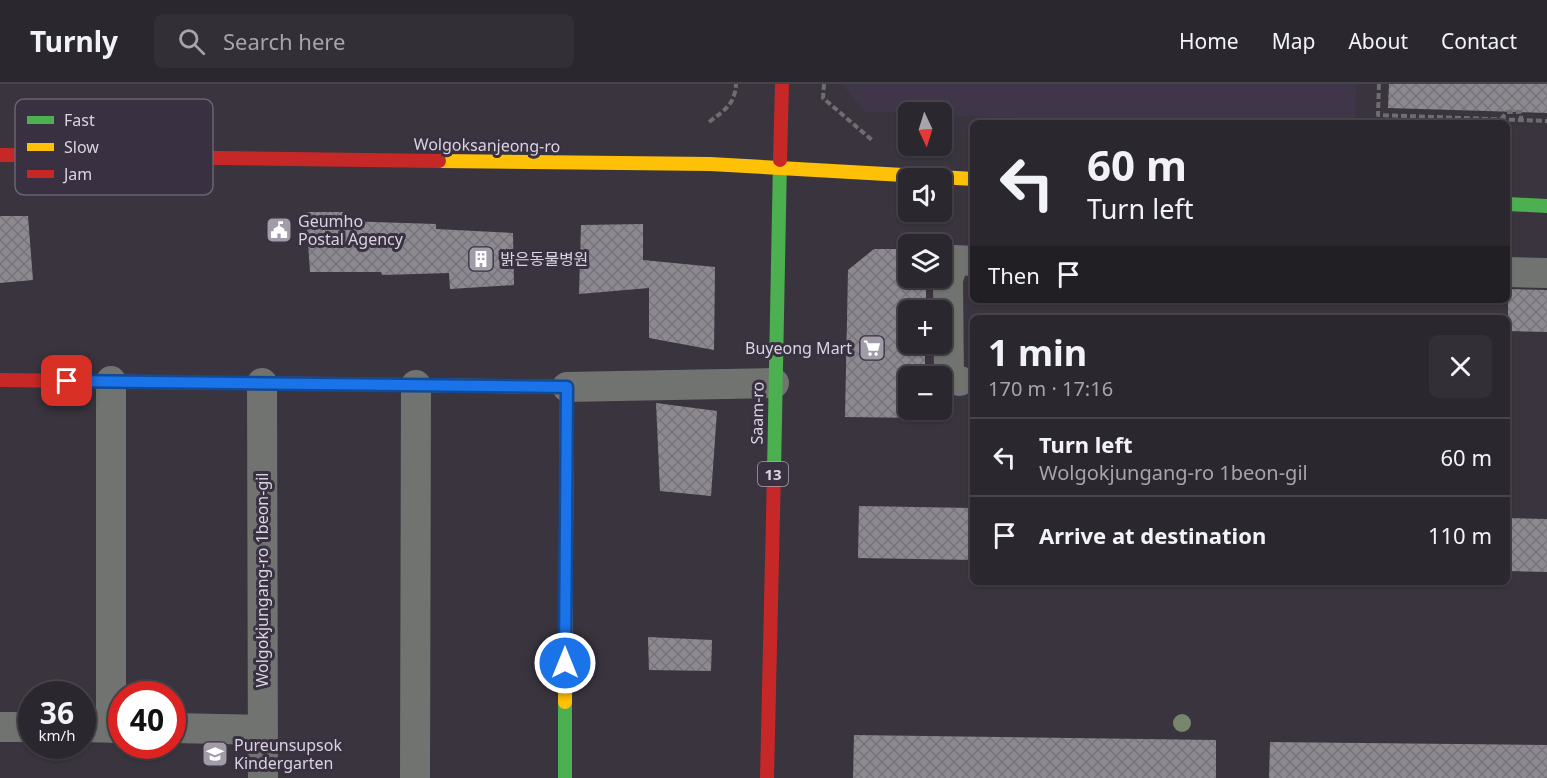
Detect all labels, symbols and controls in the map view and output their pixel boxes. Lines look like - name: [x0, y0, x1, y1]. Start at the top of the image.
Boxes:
- search box: [154, 14, 574, 68]
- text: Turnly: [30, 22, 118, 60]
- icon: search: [175, 25, 208, 58]
- text: Search here: [223, 26, 345, 56]
- text: Home: [1179, 27, 1239, 55]
- text: Map: [1272, 27, 1315, 55]
- text: About: [1348, 27, 1408, 55]
- text: Contact: [1441, 27, 1517, 55]
- legend: [15, 99, 213, 195]
- north arrow: [898, 102, 952, 156]
- map controls: [898, 102, 952, 420]
- text: Fast: [64, 109, 95, 131]
- street label: Wolgoksanjeong-ro: [413, 133, 561, 157]
- text: Slow: [64, 136, 99, 158]
- text: 60 m: [1087, 136, 1187, 193]
- icon: left: [988, 144, 1066, 222]
- text: Jam: [62, 163, 92, 185]
- button: sound: [898, 168, 952, 222]
- text: Turn left: [1087, 190, 1193, 227]
- place label: Geumho Postal Agency: [298, 210, 404, 250]
- public building icon: Geumho Postal Agency: [264, 215, 294, 245]
- button: layers: [898, 234, 952, 288]
- building icon: 밝은동물병원: [466, 244, 496, 274]
- place label: 밝은동물병원: [500, 248, 588, 270]
- icon: arrive: [1052, 258, 1085, 291]
- text: Then: [988, 260, 1040, 290]
- button: +: [898, 300, 952, 354]
- text: 1 min: [988, 328, 1087, 377]
- supermarket icon: Buyeong Mart: [857, 333, 887, 363]
- button: close: [1429, 335, 1492, 398]
- place label: Buyeong Mart: [745, 337, 852, 359]
- pin: [41, 355, 92, 406]
- icon: arrive: [50, 364, 83, 397]
- button: −: [898, 366, 952, 420]
- text: 170 m · 17:16: [988, 375, 1113, 402]
- street label: Saam-ro: [745, 381, 769, 445]
- text: Turn left: [1039, 429, 1133, 459]
- icon: left: [988, 441, 1021, 474]
- text: 60 m: [1441, 442, 1492, 472]
- text: Wolgokjungang-ro 1beon-gil: [1039, 459, 1308, 486]
- road number: 13: [758, 462, 788, 486]
- street label: Wolgokjungang-ro 1beon-gil: [251, 473, 273, 688]
- icon: arrive: [988, 519, 1021, 552]
- text: Arrive at destination: [1039, 520, 1266, 550]
- text: 110 m: [1428, 520, 1492, 550]
- position arrow: [533, 631, 597, 695]
- speed limit sign: 40: [108, 681, 186, 759]
- text: 36: [40, 692, 74, 733]
- text: km/h: [39, 725, 75, 745]
- place label: Pureunsupsok Kindergarten: [234, 734, 342, 774]
- school or university icon: Pureunsupsok Kindergarten: [200, 739, 230, 769]

